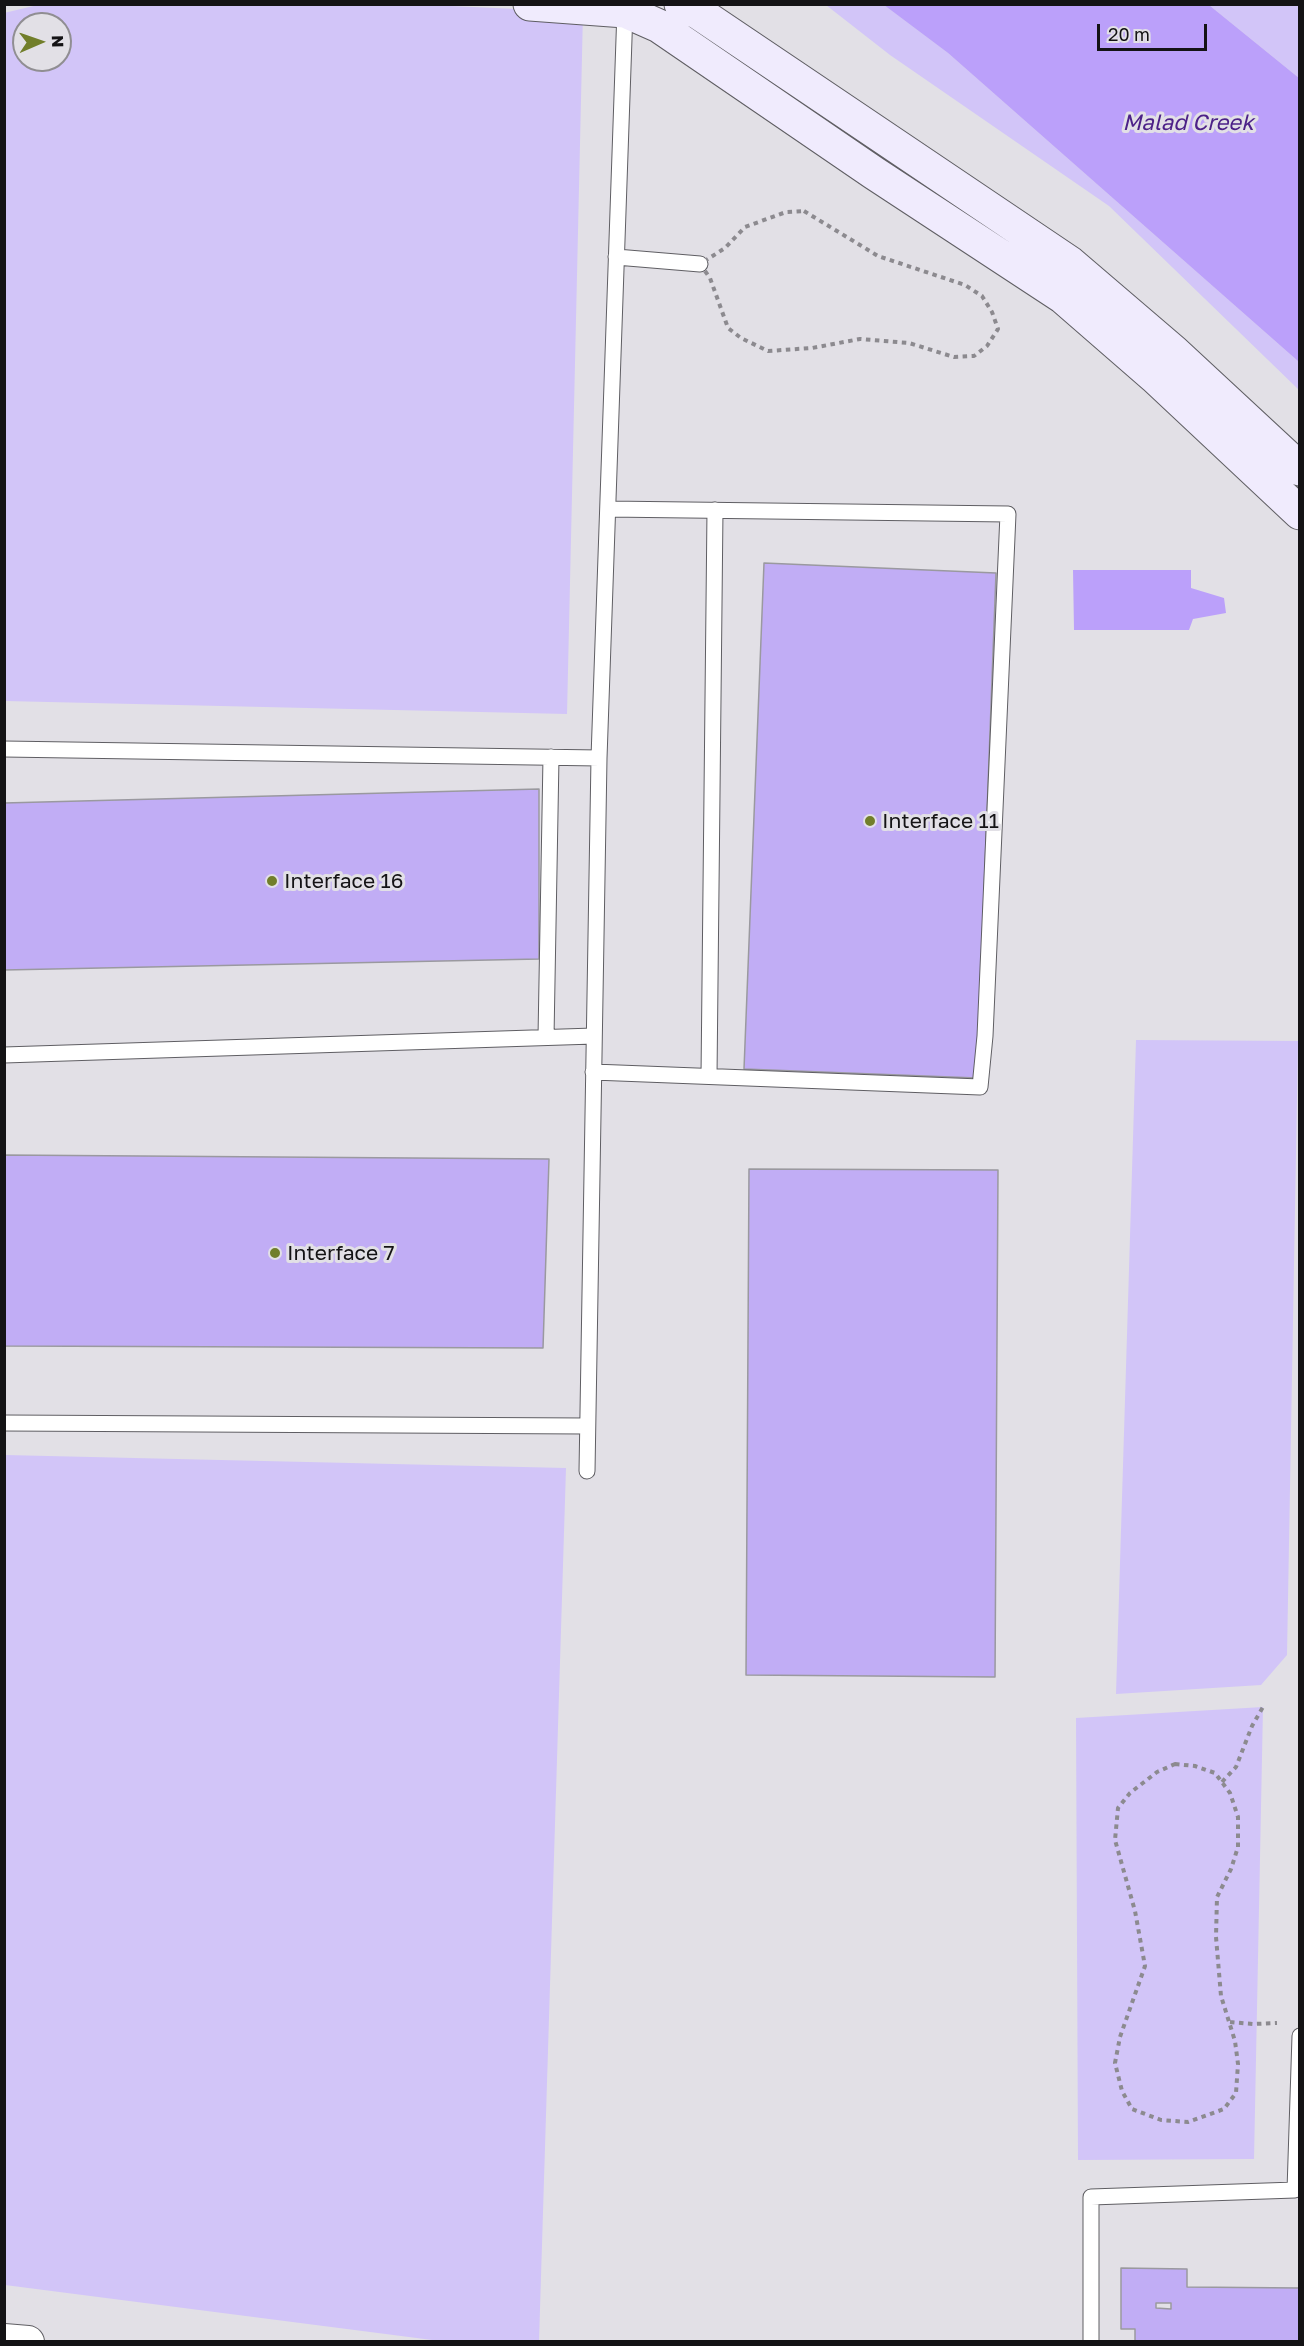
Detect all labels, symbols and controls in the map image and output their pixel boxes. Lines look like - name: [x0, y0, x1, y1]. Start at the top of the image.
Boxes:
- north arrow: [12, 12, 72, 72]
- scale bar: [1100, 12, 1210, 50]
- text: 20 m: [1108, 23, 1150, 45]
- text: N: [48, 35, 68, 48]
- water label: Malad Creek: [1122, 110, 1254, 136]
- place label: Interface 11: [882, 808, 999, 834]
- marker: Interface 11: [863, 814, 877, 828]
- place label: Interface 16: [284, 868, 403, 894]
- marker: Interface 16: [265, 874, 279, 888]
- place label: Interface 7: [287, 1240, 395, 1266]
- marker: Interface 7: [268, 1246, 282, 1260]

